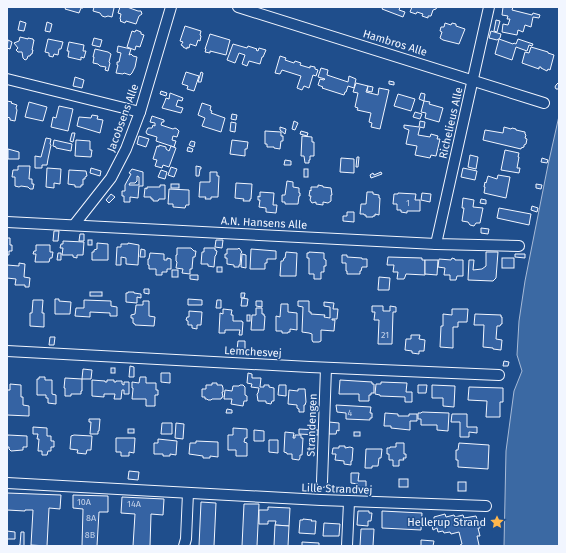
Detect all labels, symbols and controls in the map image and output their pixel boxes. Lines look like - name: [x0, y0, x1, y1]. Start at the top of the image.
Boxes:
- street label: Hambros Alle: [361, 27, 429, 59]
- street label: Jacobsens Alle: [105, 82, 141, 154]
- street label: Richelieus Alle: [436, 86, 466, 160]
- house number: 1: [406, 198, 410, 208]
- street label: A.N. Hansens Alle: [221, 214, 307, 232]
- house number: 21: [381, 330, 389, 340]
- street label: Lemchesvej: [224, 344, 282, 360]
- street label: Strandengen: [304, 393, 320, 457]
- house number: 4: [348, 408, 353, 418]
- street label: Lille Strandvej: [301, 481, 373, 497]
- house number: 10A: [77, 497, 92, 507]
- house number: 14A: [127, 499, 142, 509]
- house number: 8A: [86, 513, 97, 523]
- place icon: Hellerup Strand: [489, 514, 505, 530]
- place label: Hellerup Strand: [407, 516, 486, 529]
- house number: 8B: [85, 530, 96, 540]

